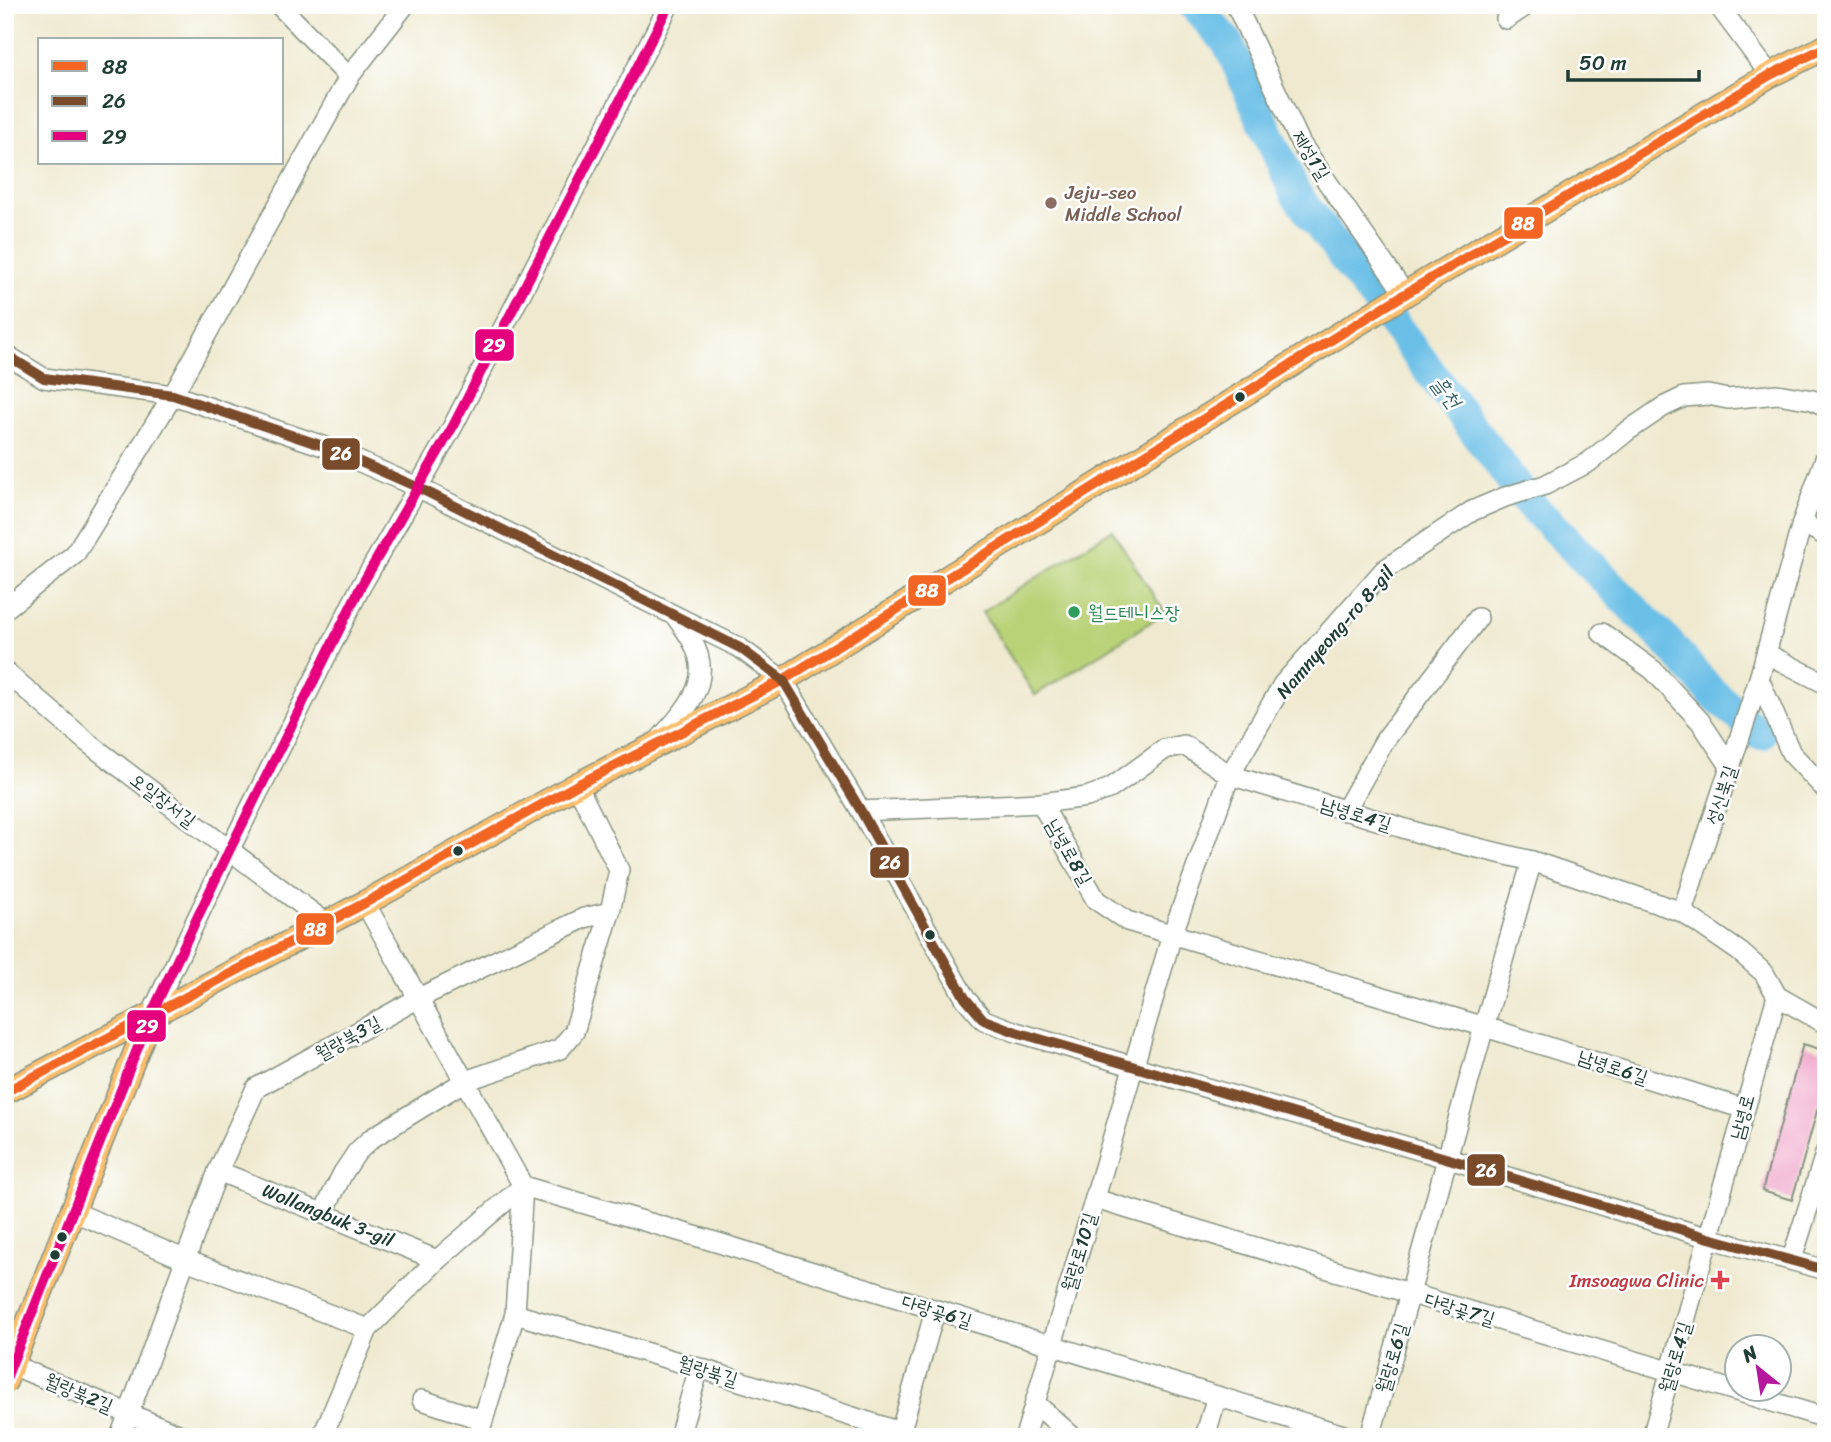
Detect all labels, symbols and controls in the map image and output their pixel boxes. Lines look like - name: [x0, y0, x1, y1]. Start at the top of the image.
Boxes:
- legend: [38, 38, 284, 164]
- scale bar: [1568, 38, 1700, 82]
- text: 50 m: [1579, 44, 1627, 82]
- text: 88: [102, 48, 128, 86]
- text: 26: [102, 82, 126, 120]
- text: 29: [102, 118, 127, 156]
- street label: 제성1길: [1283, 123, 1339, 187]
- place label: Jeju-seo Middle School: [1064, 176, 1182, 231]
- marker: Jeju-seo Middle School: [1043, 195, 1059, 211]
- line badge: 88: [1503, 206, 1544, 240]
- text: 88: [1511, 207, 1535, 240]
- line badge: 29: [474, 328, 515, 362]
- text: 29: [482, 329, 506, 362]
- water label: 흘천: [1421, 367, 1473, 419]
- unlabelled marker: [1233, 390, 1247, 404]
- line badge: 26: [321, 437, 361, 471]
- text: 26: [329, 437, 352, 470]
- street label: Namnyeong-ro 8-gil: [1267, 557, 1403, 706]
- line badge: 88: [907, 574, 947, 607]
- text: 88: [915, 574, 939, 607]
- place label: 월드테니스장: [1088, 596, 1180, 629]
- marker: 월드테니스장: [1066, 604, 1082, 620]
- street label: 성신북길: [1696, 761, 1746, 829]
- street label: 오일장서길: [123, 764, 203, 836]
- street label: 남녕로4길: [1316, 788, 1396, 840]
- street label: 남녕로8길: [1037, 812, 1101, 892]
- unlabelled marker: [451, 844, 465, 858]
- line badge: 26: [869, 846, 910, 879]
- text: 26: [878, 846, 901, 879]
- line badge: 88: [295, 912, 335, 946]
- text: 88: [303, 913, 327, 946]
- unlabelled marker: [923, 928, 937, 942]
- street label: 월랑북3길: [309, 1006, 387, 1070]
- line badge: 29: [126, 1009, 167, 1043]
- text: 29: [135, 1010, 159, 1043]
- street label: 남녕로6길: [1574, 1040, 1652, 1094]
- street label: 남녕로: [1720, 1091, 1764, 1143]
- line badge: 26: [1466, 1153, 1506, 1187]
- text: 26: [1474, 1154, 1497, 1187]
- street label: Wollangbuk 3-gil: [257, 1174, 399, 1257]
- street label: 월랑로10길: [1052, 1208, 1106, 1296]
- unlabelled marker: [55, 1230, 69, 1244]
- unlabelled marker: [48, 1248, 62, 1262]
- place label: Imsoagwa Clinic: [1568, 1264, 1705, 1297]
- marker: Imsoagwa Clinic: [1710, 1270, 1730, 1290]
- street label: 다랑곶7길: [1421, 1283, 1499, 1335]
- street label: 다랑곶6길: [898, 1285, 976, 1337]
- street label: 월랑로4길: [1649, 1317, 1701, 1397]
- street label: 월랑로6길: [1366, 1319, 1418, 1397]
- north arrow: [1722, 1334, 1792, 1404]
- text: N: [1735, 1336, 1764, 1372]
- street label: 월랑북길: [674, 1346, 742, 1396]
- street label: 월랑북2길: [39, 1364, 119, 1422]

